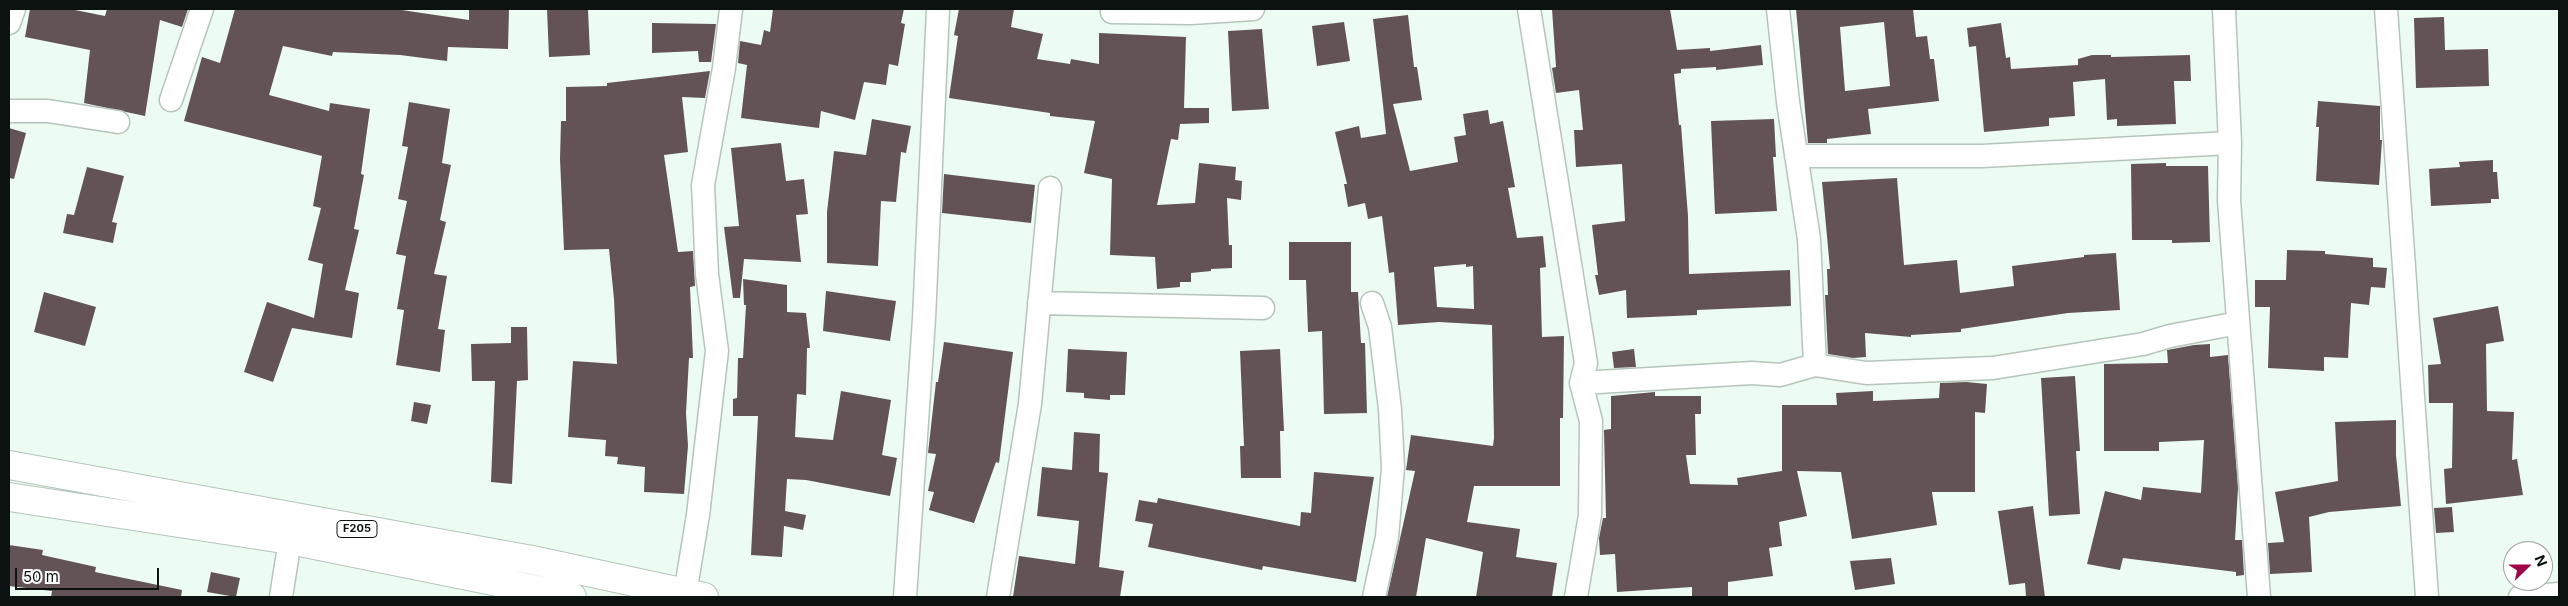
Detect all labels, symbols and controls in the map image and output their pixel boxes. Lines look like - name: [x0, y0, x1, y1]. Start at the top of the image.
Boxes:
- road number: F205: [337, 520, 377, 538]
- north arrow: [2503, 541, 2553, 591]
- text: N: [2532, 552, 2551, 569]
- scale bar: [18, 558, 161, 590]
- text: 50 m: [23, 567, 59, 586]

